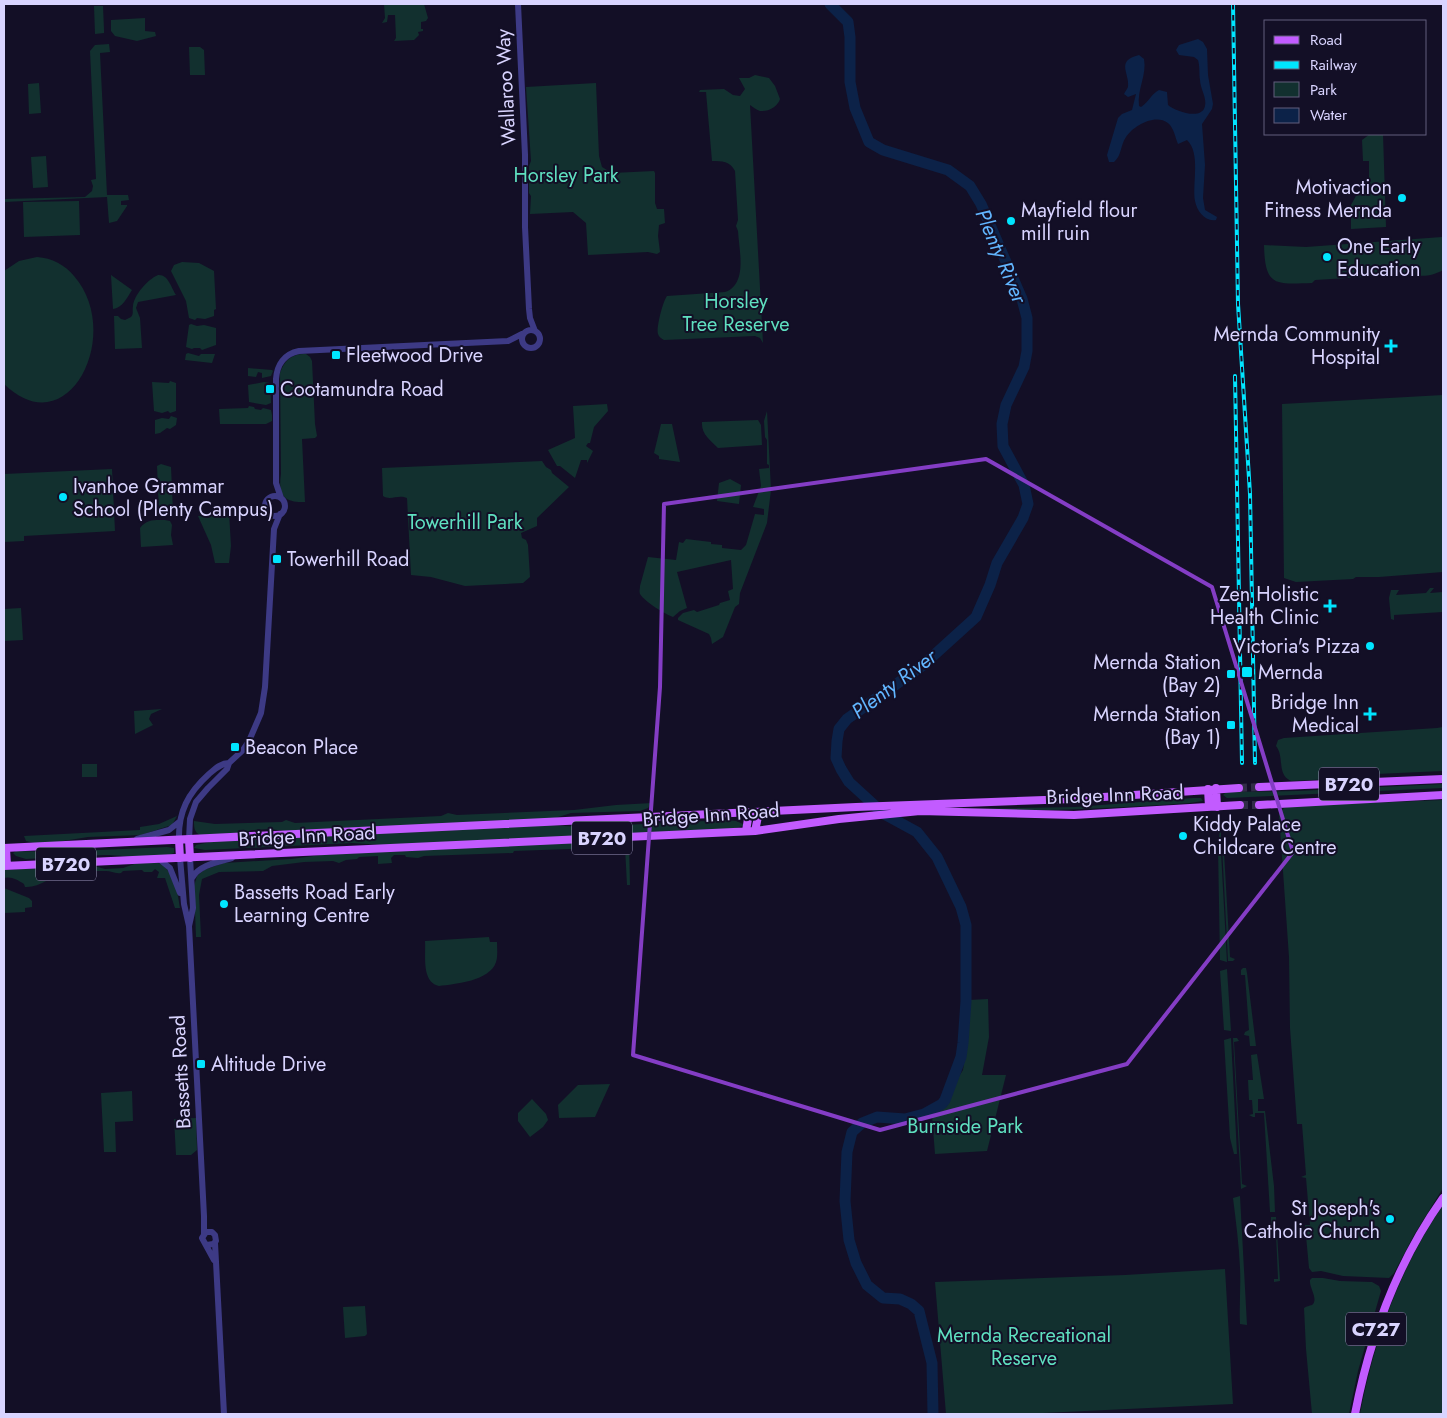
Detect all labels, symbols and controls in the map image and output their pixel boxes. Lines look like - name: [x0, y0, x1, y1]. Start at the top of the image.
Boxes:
- legend: [1264, 20, 1427, 135]
- street label: Wallaroo Way: [488, 28, 524, 146]
- text: Road: [1310, 29, 1342, 51]
- text: Railway: [1310, 54, 1357, 76]
- text: Park: [1310, 79, 1337, 101]
- text: Water: [1310, 104, 1348, 126]
- park label: Horsley Park: [513, 161, 619, 190]
- place label: Motivaction Fitness Mernda: [1264, 173, 1392, 225]
- marker: Motivaction Fitness Mernda: [1396, 192, 1408, 204]
- place label: Mayfield flour mill ruin: [1021, 196, 1137, 248]
- water label: Plenty River: [968, 204, 1035, 309]
- marker: Mayfield flour mill ruin: [1005, 215, 1017, 227]
- place label: One Early Education: [1337, 232, 1421, 284]
- marker: One Early Education: [1321, 251, 1333, 263]
- park label: Horsley Tree Reserve: [683, 287, 789, 339]
- place label: Mernda Community Hospital: [1214, 320, 1380, 372]
- marker: Mernda Community Hospital: [1384, 339, 1398, 353]
- place label: Fleetwood Drive: [346, 341, 483, 370]
- marker: Fleetwood Drive: [330, 349, 342, 361]
- place label: Cootamundra Road: [280, 375, 444, 404]
- marker: Cootamundra Road: [264, 383, 276, 395]
- place label: Ivanhoe Grammar School (Plenty Campus): [73, 472, 274, 524]
- marker: Ivanhoe Grammar School (Plenty Campus): [57, 491, 69, 503]
- park label: Towerhill Park: [408, 508, 523, 537]
- place label: Towerhill Road: [287, 545, 409, 574]
- marker: Towerhill Road: [271, 553, 283, 565]
- place label: Zen Holistic Health Clinic: [1210, 580, 1319, 632]
- marker: Zen Holistic Health Clinic: [1323, 599, 1337, 613]
- place label: Victoria's Pizza: [1233, 632, 1360, 661]
- marker: Victoria's Pizza: [1364, 640, 1376, 652]
- water label: Plenty River: [845, 641, 944, 726]
- place label: Mernda Station (Bay 2): [1093, 648, 1221, 700]
- place label: Mernda: [1258, 658, 1323, 687]
- marker: Mernda: [1240, 665, 1254, 679]
- marker: Mernda Station (Bay 2): [1225, 668, 1237, 680]
- place label: Bridge Inn Medical: [1271, 688, 1359, 740]
- place label: Mernda Station (Bay 1): [1093, 700, 1221, 752]
- marker: Bridge Inn Medical: [1363, 707, 1377, 721]
- marker: Mernda Station (Bay 1): [1225, 719, 1237, 731]
- place label: Beacon Place: [245, 733, 358, 762]
- marker: Beacon Place: [229, 741, 241, 753]
- road number: B720: [1319, 768, 1379, 801]
- street label: Bridge Inn Road: [1046, 778, 1184, 812]
- street label: Bridge Inn Road: [641, 796, 781, 834]
- place label: Kiddy Palace Childcare Centre: [1193, 810, 1337, 862]
- street label: Bridge Inn Road: [238, 818, 376, 854]
- road number: B720: [572, 821, 632, 854]
- marker: Kiddy Palace Childcare Centre: [1177, 830, 1189, 842]
- road number: B720: [36, 848, 96, 881]
- place label: Bassetts Road Early Learning Centre: [234, 878, 395, 930]
- marker: Bassetts Road Early Learning Centre: [218, 898, 230, 910]
- street label: Bassetts Road: [164, 1014, 198, 1130]
- place label: Altitude Drive: [211, 1050, 326, 1079]
- marker: Altitude Drive: [195, 1058, 207, 1070]
- park label: Burnside Park: [907, 1112, 1023, 1141]
- place label: St Joseph's Catholic Church: [1244, 1194, 1380, 1246]
- marker: St Joseph's Catholic Church: [1384, 1213, 1396, 1225]
- road number: C727: [1346, 1312, 1406, 1346]
- park label: Mernda Recreational Reserve: [937, 1321, 1111, 1373]

